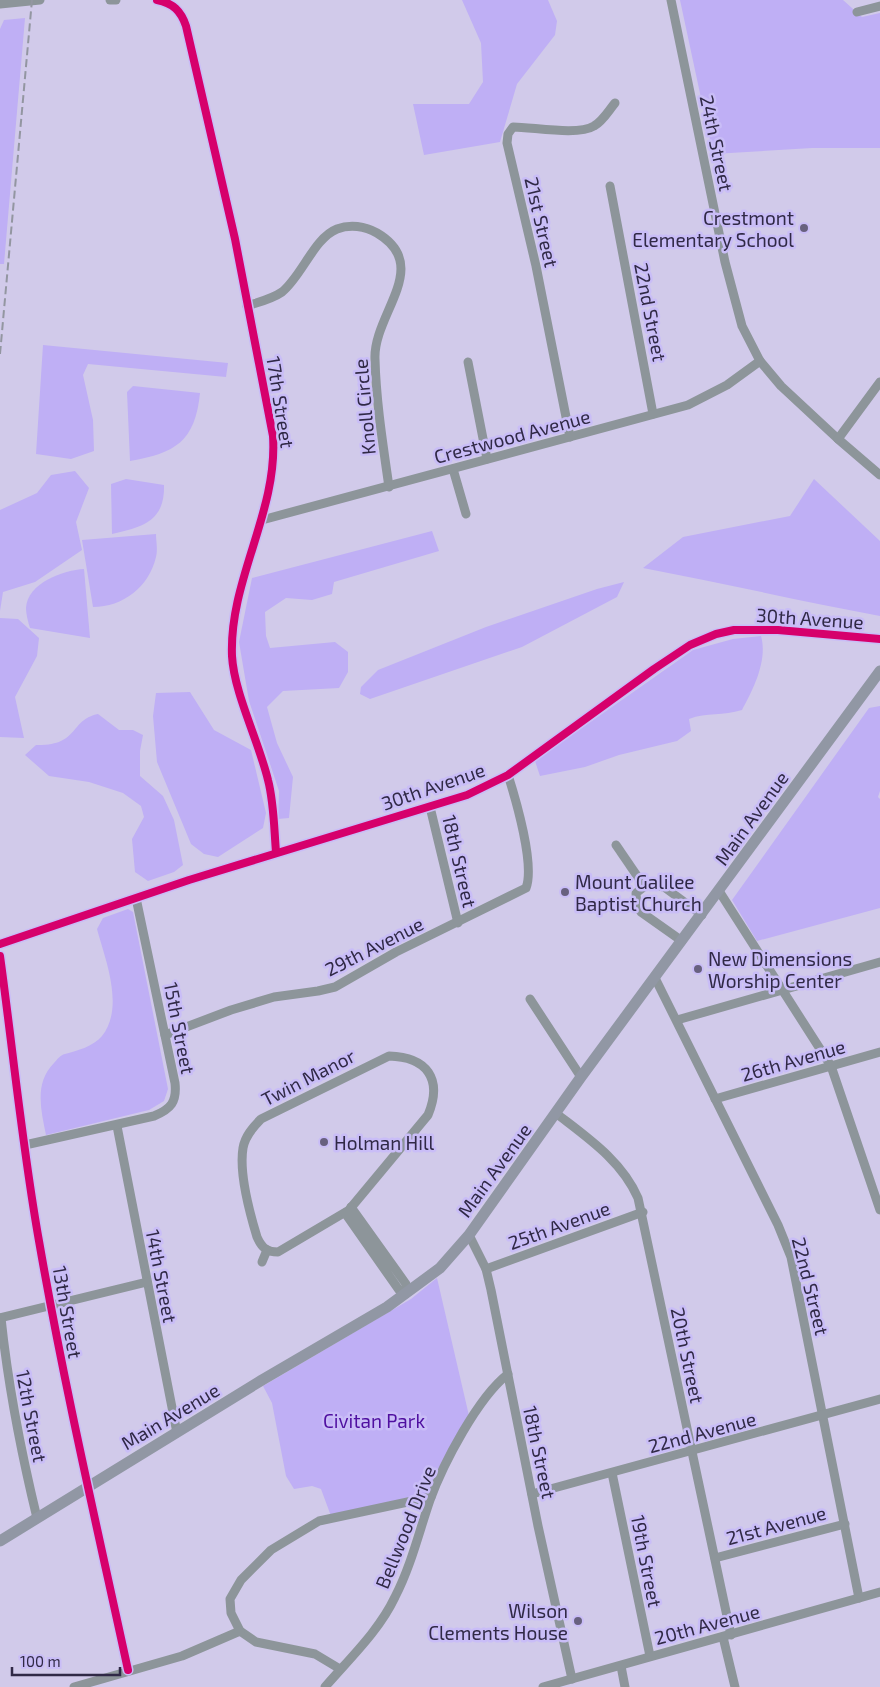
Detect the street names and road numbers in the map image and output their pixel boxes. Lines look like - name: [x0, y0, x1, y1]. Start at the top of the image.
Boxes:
- street label: 24th Street: [696, 93, 738, 193]
- street label: 21st Street: [520, 175, 564, 269]
- street label: 22nd Street: [630, 261, 672, 363]
- street label: 17th Street: [262, 354, 300, 450]
- street label: Knoll Circle: [348, 358, 380, 456]
- street label: Crestwood Avenue: [431, 404, 593, 468]
- street label: 30th Avenue: [755, 603, 865, 633]
- street label: 30th Avenue: [378, 758, 488, 814]
- street label: Main Avenue: [709, 767, 793, 869]
- street label: 18th Street: [438, 812, 482, 910]
- street label: 29th Avenue: [321, 911, 427, 981]
- street label: 15th Street: [160, 980, 200, 1076]
- street label: 26th Avenue: [738, 1034, 848, 1086]
- street label: Twin Manor: [257, 1043, 359, 1110]
- street label: Main Avenue: [452, 1119, 536, 1221]
- street label: 25th Avenue: [505, 1196, 613, 1254]
- street label: 14th Street: [142, 1227, 182, 1325]
- street label: 22nd Street: [788, 1235, 834, 1337]
- street label: 13th Street: [49, 1264, 87, 1360]
- street label: 20th Street: [667, 1305, 709, 1405]
- street label: 12th Street: [12, 1368, 52, 1464]
- street label: Main Avenue: [117, 1378, 223, 1454]
- street label: 18th Street: [519, 1403, 561, 1501]
- street label: 22nd Avenue: [646, 1407, 758, 1457]
- street label: Bellwood Drive: [370, 1462, 440, 1592]
- street label: 21st Avenue: [723, 1501, 829, 1549]
- street label: 19th Street: [627, 1513, 667, 1609]
- street label: 20th Avenue: [652, 1599, 762, 1649]

